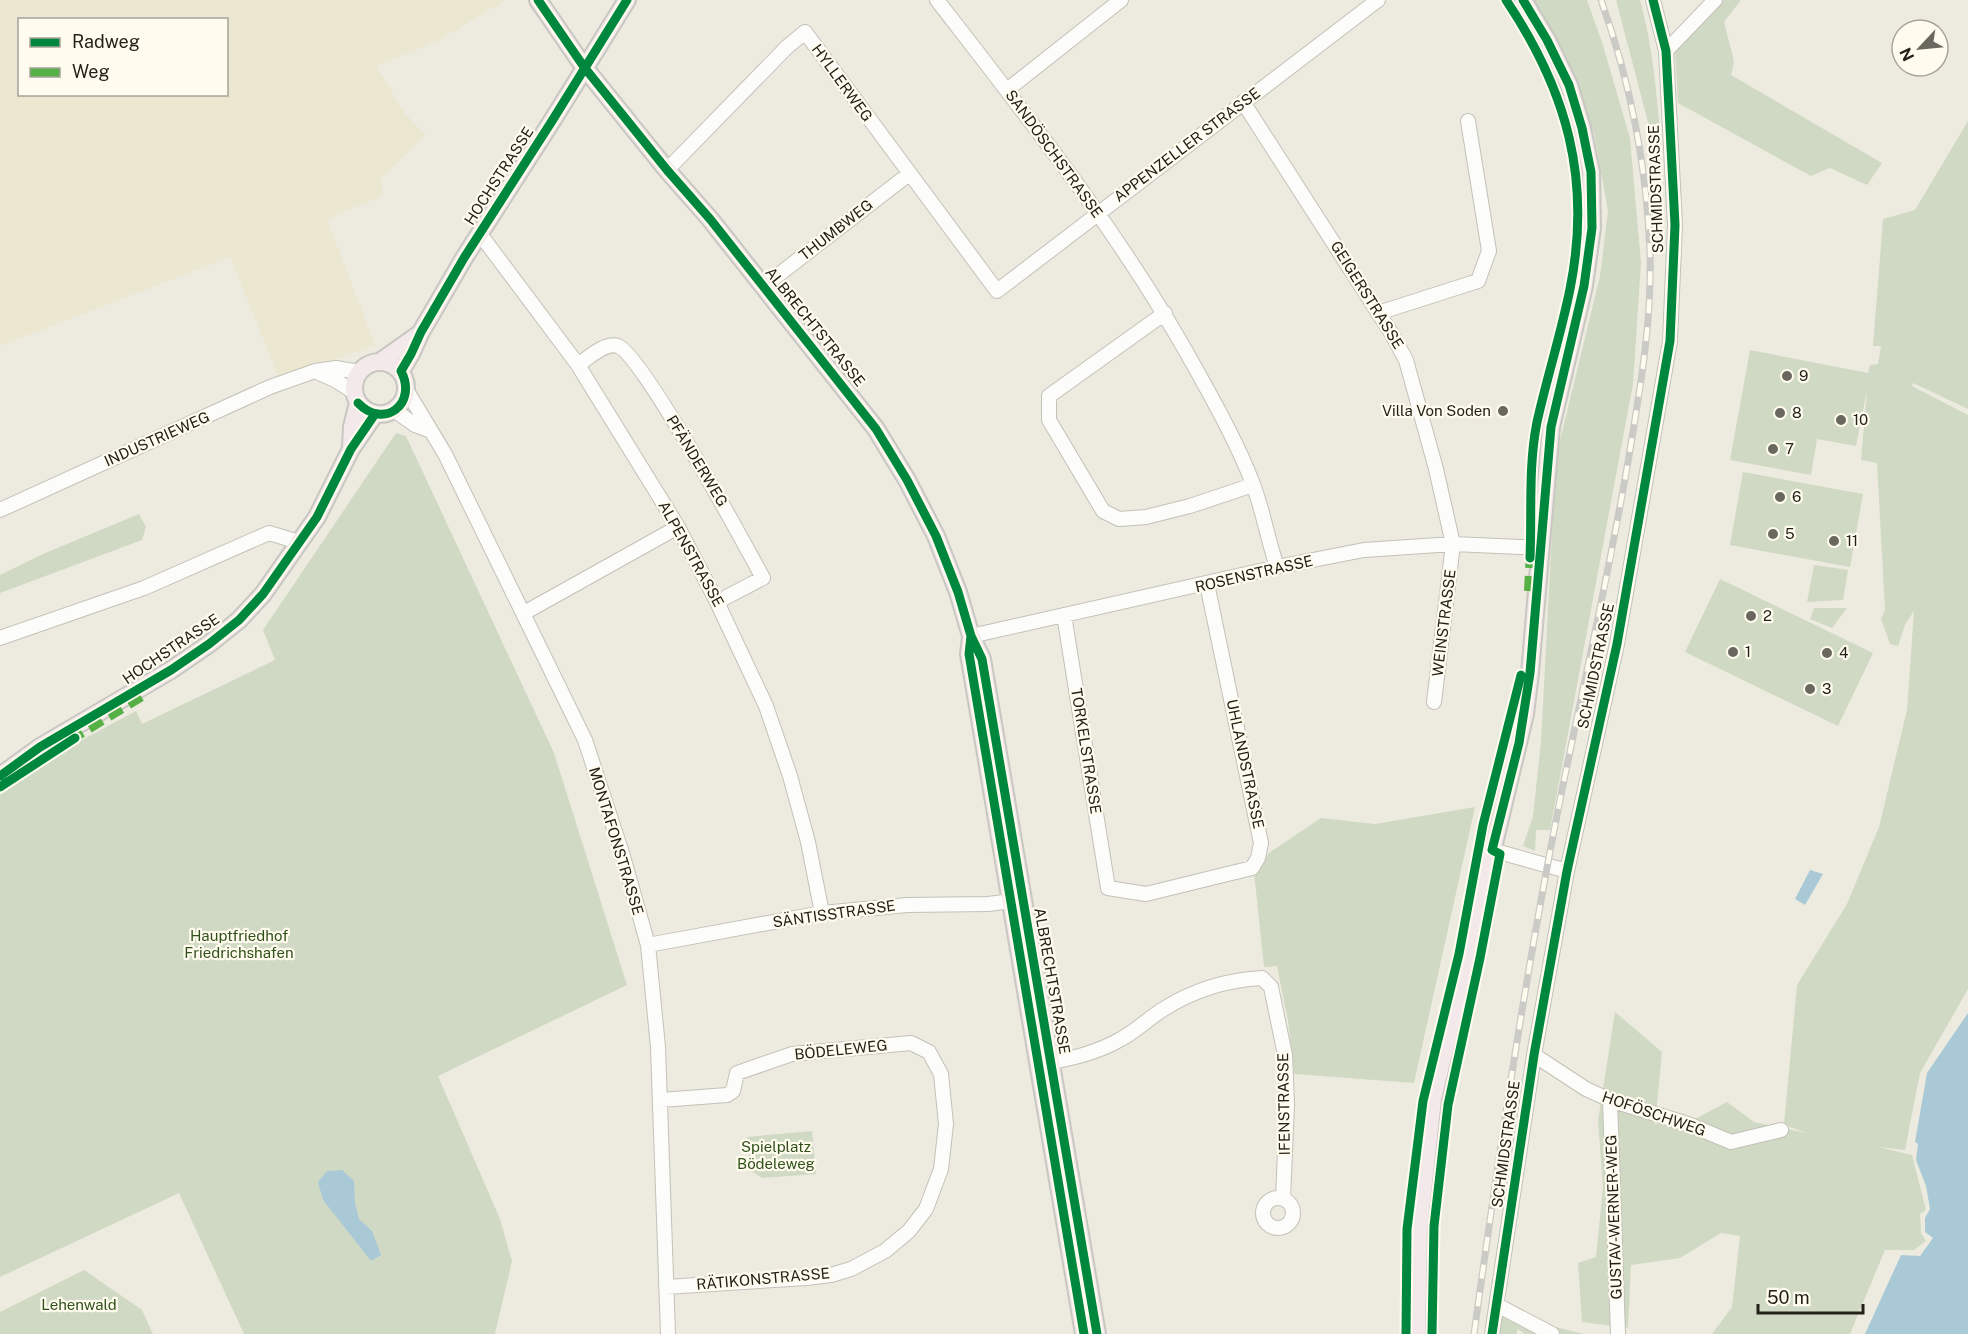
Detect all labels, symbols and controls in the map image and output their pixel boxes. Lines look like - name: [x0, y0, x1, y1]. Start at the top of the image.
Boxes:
- legend: [18, 18, 228, 96]
- north arrow: [1890, 18, 1950, 78]
- text: Radweg: [72, 31, 140, 52]
- street label: HYLLERWEG: [809, 41, 876, 125]
- text: N: [1896, 45, 1918, 64]
- text: Weg: [72, 61, 110, 82]
- street label: APPENZELLER STRASSE: [1110, 84, 1263, 205]
- street label: SANDÖSCHSTRASSE: [1002, 86, 1107, 221]
- street label: HOCHSTRASSE: [461, 124, 536, 228]
- street label: SCHMIDSTRASSE: [1645, 125, 1666, 253]
- street label: THUMBWEG: [796, 196, 876, 264]
- street label: GEIGERSTRASSE: [1327, 238, 1407, 352]
- street label: ALBRECHTSTRASSE: [762, 264, 869, 390]
- place label: 9: [1799, 367, 1808, 384]
- marker: 9: [1780, 369, 1794, 383]
- place label: Villa Von Soden: [1382, 402, 1491, 419]
- marker: Villa Von Soden: [1496, 404, 1510, 418]
- place label: 8: [1792, 404, 1802, 421]
- marker: 8: [1773, 406, 1787, 420]
- street label: INDUSTRIEWEG: [101, 408, 212, 469]
- street label: PFÄNDERWEG: [663, 411, 732, 510]
- place label: 10: [1853, 411, 1868, 428]
- marker: 10: [1834, 413, 1848, 427]
- place label: 7: [1785, 440, 1794, 457]
- marker: 7: [1766, 442, 1780, 456]
- place label: 6: [1792, 488, 1801, 505]
- marker: 6: [1773, 490, 1787, 504]
- street label: ALPENSTRASSE: [655, 498, 728, 610]
- place label: 5: [1785, 525, 1795, 542]
- marker: 5: [1766, 527, 1780, 541]
- place label: 11: [1846, 532, 1858, 549]
- marker: 11: [1827, 534, 1841, 548]
- street label: ROSENSTRASSE: [1193, 552, 1314, 595]
- street label: WEINSTRASSE: [1428, 568, 1459, 678]
- street label: SCHMIDSTRASSE: [1574, 601, 1617, 730]
- place label: 2: [1763, 607, 1772, 624]
- marker: 2: [1744, 609, 1758, 623]
- street label: HOCHSTRASSE: [119, 610, 222, 687]
- place label: 1: [1745, 643, 1751, 660]
- place label: 4: [1839, 644, 1848, 661]
- marker: 1: [1726, 645, 1740, 659]
- marker: 4: [1820, 646, 1834, 660]
- place label: 3: [1822, 680, 1831, 697]
- marker: 3: [1803, 682, 1817, 696]
- street label: TORKELSTRASSE: [1068, 687, 1105, 815]
- street label: UHLANDSTRASSE: [1223, 698, 1268, 830]
- street label: MONTAFONSTRASSE: [586, 765, 647, 917]
- street label: SÄNTISSTRASSE: [771, 895, 896, 931]
- street label: ALBRECHTSTRASSE: [1031, 906, 1074, 1055]
- park label: Hauptfriedhof Friedrichshafen: [184, 927, 294, 961]
- street label: BÖDELEWEG: [793, 1035, 888, 1063]
- street label: IFENSTRASSE: [1274, 1053, 1293, 1155]
- street label: SCHMIDSTRASSE: [1488, 1079, 1523, 1209]
- street label: HOFÖSCHWEG: [1600, 1087, 1709, 1139]
- street label: GUSTAV-WERNER-WEG: [1602, 1134, 1625, 1300]
- park label: Spielplatz Bödeleweg: [737, 1138, 815, 1172]
- street label: RÄTIKONSTRASSE: [695, 1263, 830, 1293]
- scale bar: [1758, 1277, 1863, 1315]
- text: 50 m: [1767, 1287, 1810, 1308]
- park label: Lehenwald: [41, 1296, 117, 1313]

